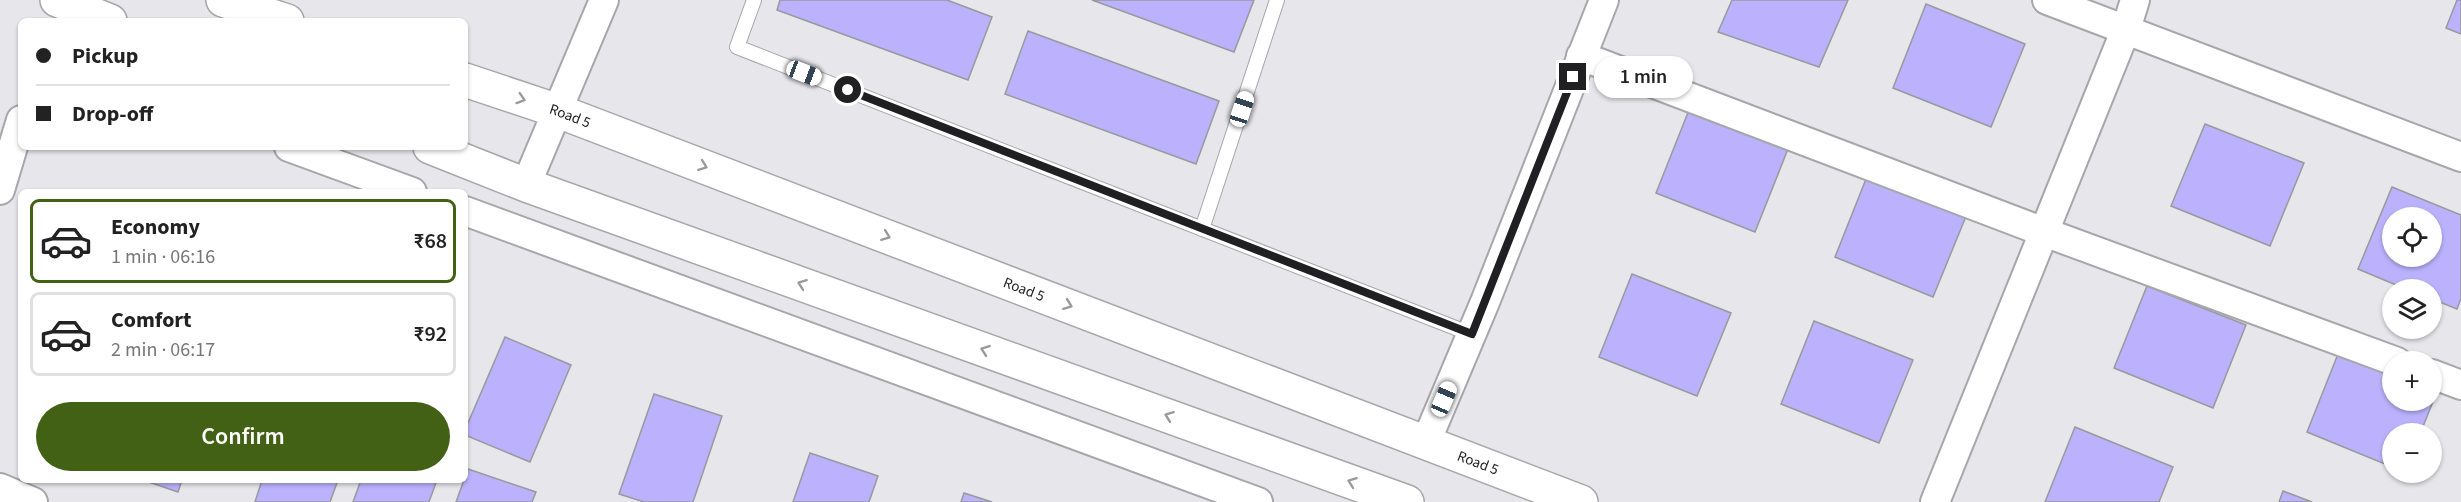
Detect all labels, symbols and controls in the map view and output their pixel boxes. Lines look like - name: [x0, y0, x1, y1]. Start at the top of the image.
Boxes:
- text: Pickup: [72, 40, 138, 72]
- callout: 1 min: [1594, 56, 1693, 98]
- car: [784, 58, 824, 88]
- route end: [1559, 63, 1586, 90]
- text: 1 min: [1620, 63, 1667, 91]
- route start: [834, 76, 861, 103]
- car: [1228, 89, 1256, 129]
- one-way arrow: [515, 91, 525, 104]
- text: Drop-off: [72, 98, 153, 130]
- street label: Road 5: [547, 98, 594, 133]
- one-way arrow: [698, 159, 708, 172]
- map controls: [2382, 207, 2442, 483]
- button: locate: [2382, 207, 2442, 267]
- text: Economy: [111, 211, 200, 243]
- icon: car: [39, 214, 93, 268]
- text: ₹68: [413, 225, 447, 257]
- one-way arrow: [879, 229, 890, 241]
- text: 1 min · 06:16: [111, 243, 215, 271]
- street label: Road 5: [1000, 272, 1048, 307]
- one-way arrow: [797, 279, 808, 291]
- button: layers: [2382, 279, 2442, 339]
- one-way arrow: [1062, 298, 1073, 311]
- text: Comfort: [111, 304, 192, 336]
- icon: car: [39, 307, 93, 361]
- text: ₹92: [413, 318, 447, 350]
- text: 2 min · 06:17: [111, 336, 215, 364]
- one-way arrow: [980, 345, 991, 358]
- button: +: [2382, 351, 2442, 411]
- car: [1429, 379, 1459, 419]
- button: Confirm: [36, 402, 450, 471]
- one-way arrow: [1164, 411, 1175, 424]
- button: −: [2382, 423, 2442, 483]
- street label: Road 5: [1454, 445, 1502, 480]
- one-way arrow: [1347, 477, 1358, 490]

